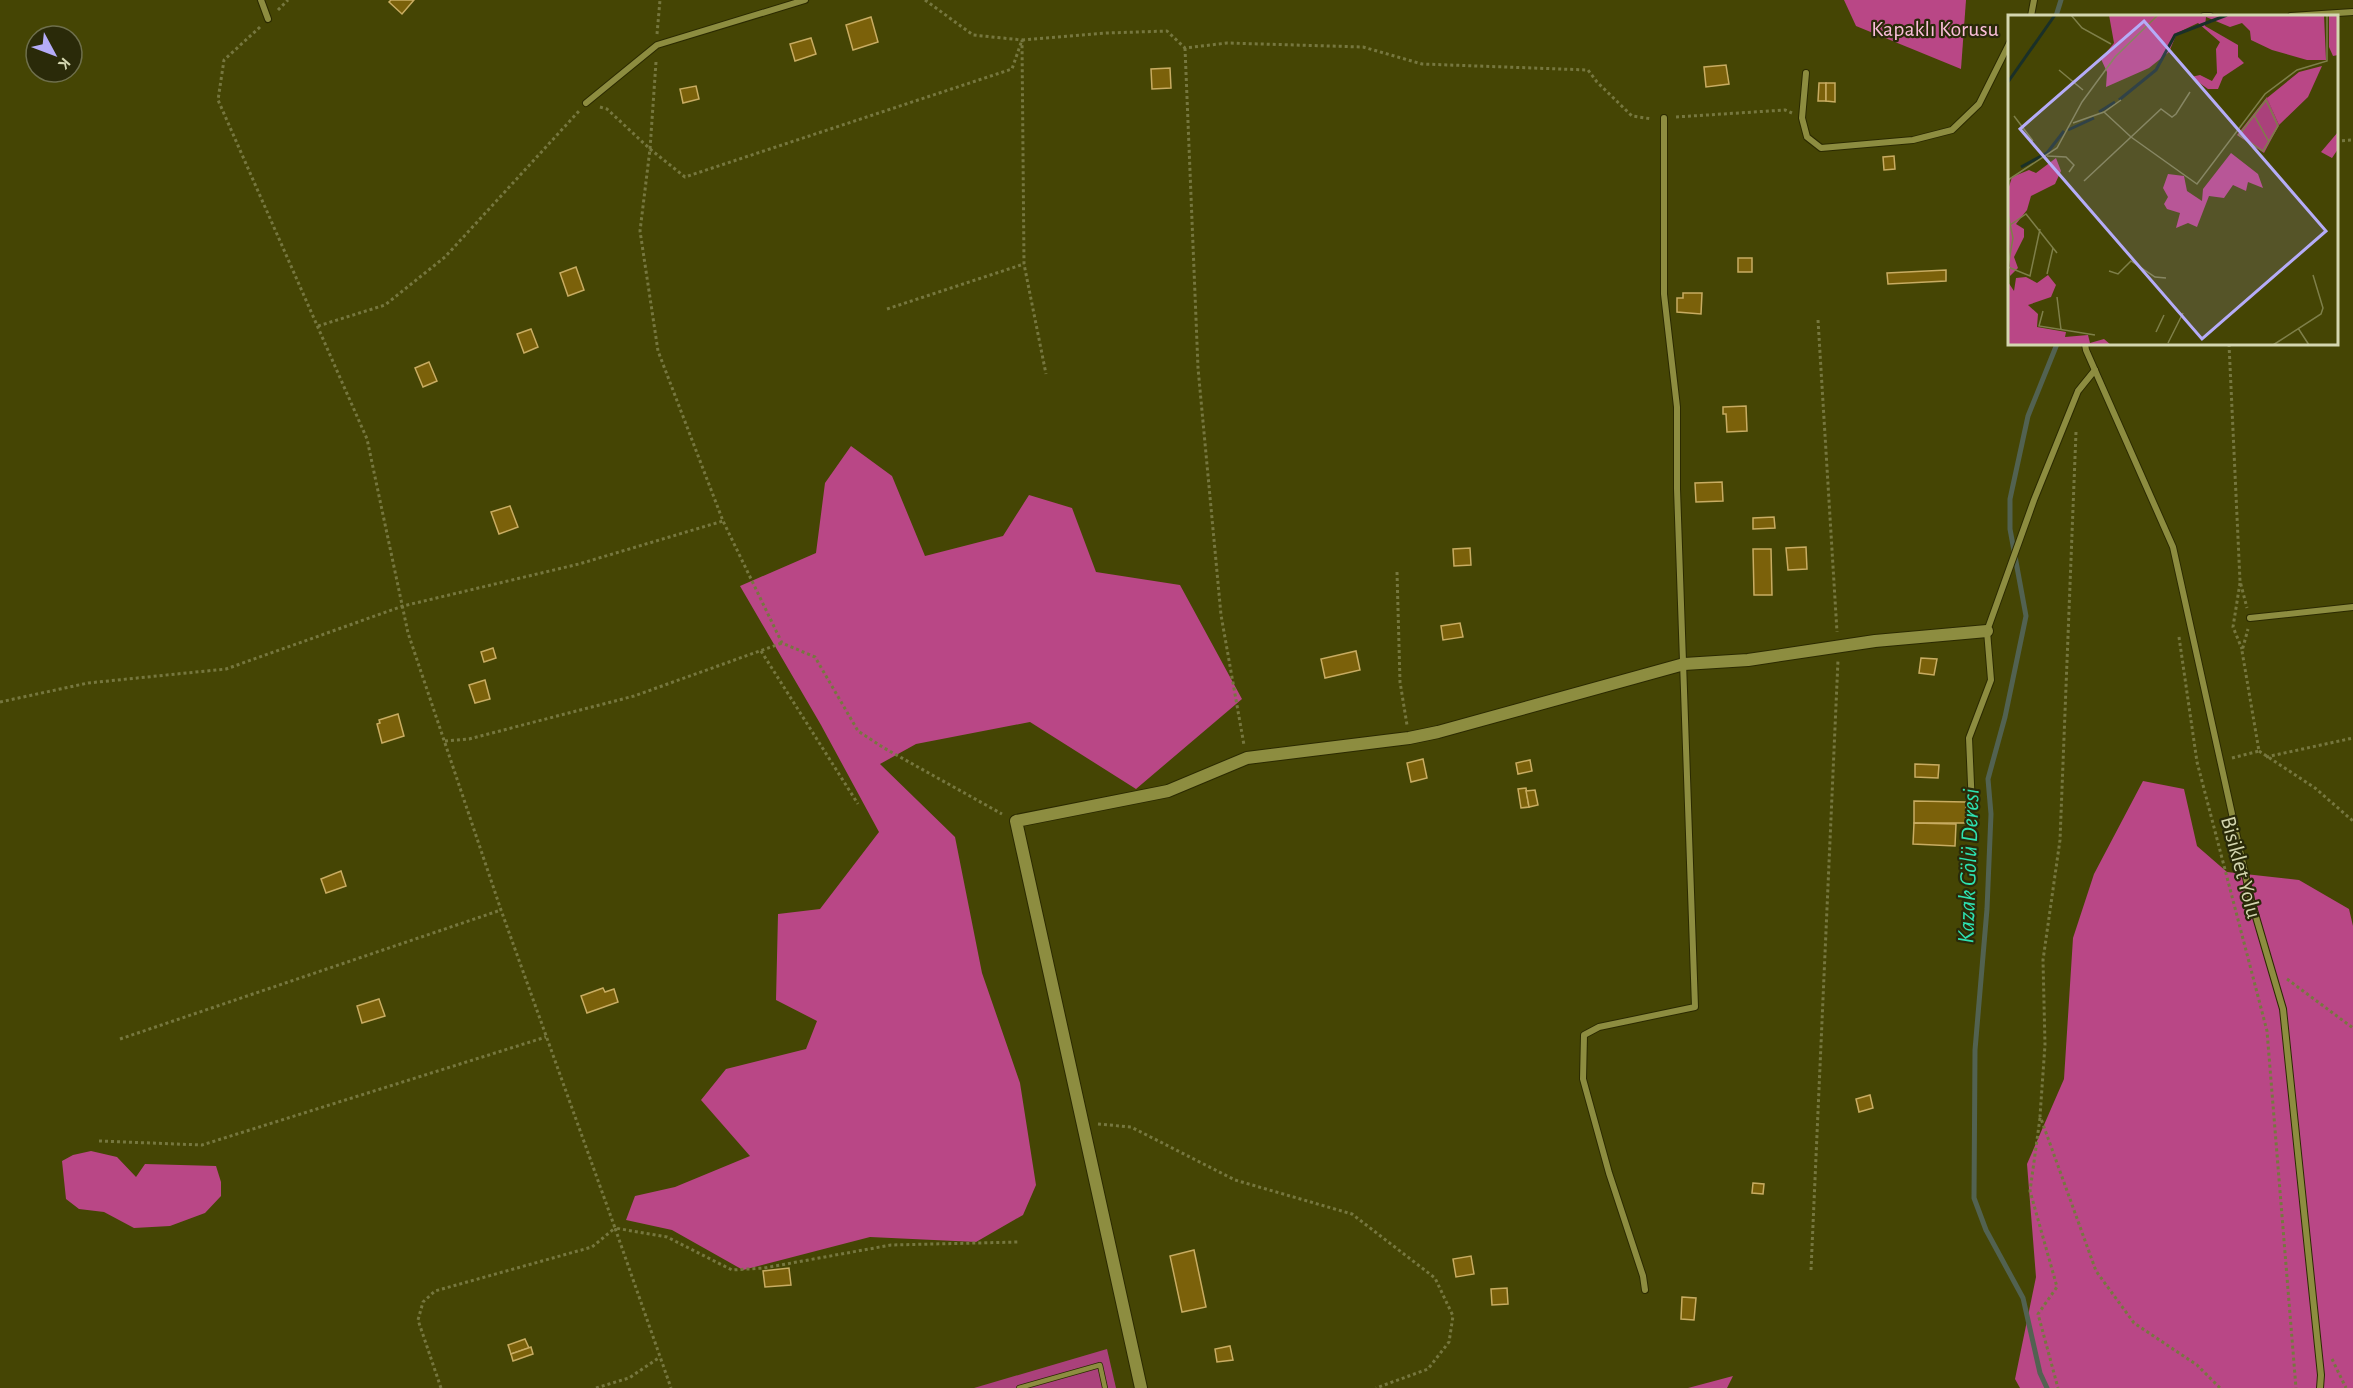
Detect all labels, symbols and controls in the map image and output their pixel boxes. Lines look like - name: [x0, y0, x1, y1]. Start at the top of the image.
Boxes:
- inset map: [2008, 15, 2338, 345]
- park label: Kapaklı Korusu: [1871, 18, 1999, 40]
- north arrow: [24, 24, 84, 84]
- text: K: [55, 54, 74, 72]
- water label: Kazak Gölü Deresi: [1954, 788, 1984, 944]
- street label: Bisiklet Yolu: [2217, 814, 2265, 921]

